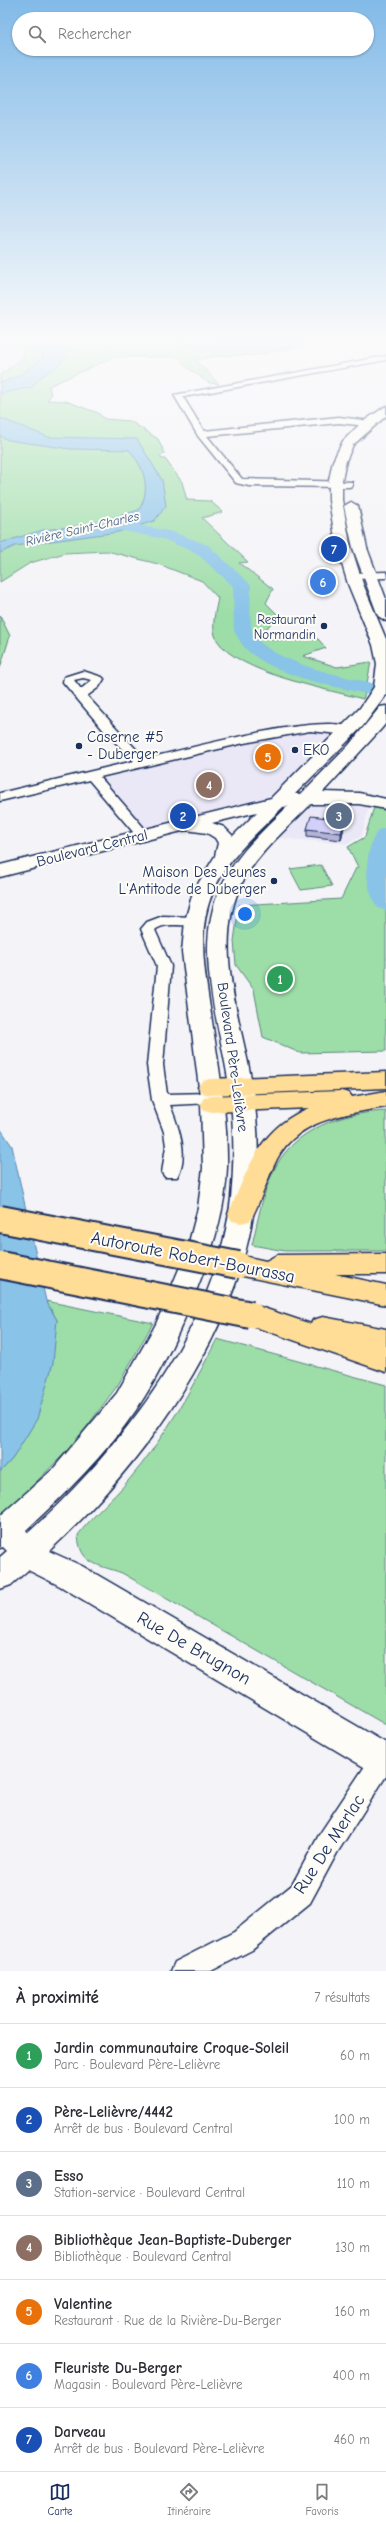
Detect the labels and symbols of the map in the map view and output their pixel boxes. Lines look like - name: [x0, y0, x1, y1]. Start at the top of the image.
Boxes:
- water label: Rivière Saint-Charles: [24, 508, 141, 549]
- pin: 7: [321, 534, 347, 564]
- pin: 6: [310, 567, 336, 597]
- place label: Restaurant Normandin: [254, 612, 317, 642]
- marker: Restaurant Normandin: [319, 621, 329, 631]
- place label: Caserne #5 - Duberger: [87, 728, 164, 763]
- marker: Caserne #5 - Duberger: [74, 741, 84, 751]
- place label: EKO: [303, 741, 330, 759]
- pin: 5: [255, 742, 281, 772]
- marker: EKO: [290, 745, 300, 755]
- pin: 4: [196, 770, 222, 800]
- pin: 2: [170, 801, 196, 831]
- pin: 3: [326, 801, 352, 831]
- street label: Boulevard Central: [35, 825, 149, 871]
- place label: Maison Des Jeunes L'Antitode de Duberger: [119, 863, 266, 898]
- marker: Maison Des Jeunes L'Antitode de Duberger: [269, 876, 279, 886]
- your location: [235, 904, 255, 924]
- pin: 1: [267, 964, 293, 994]
- street label: Boulevard Père-Lelièvre: [214, 981, 252, 1133]
- street label: Autoroute Robert-Bourassa: [89, 1227, 297, 1288]
- street label: Rue De Brugnon: [133, 1607, 254, 1689]
- street label: Rue De Merlac: [289, 1790, 370, 1898]

